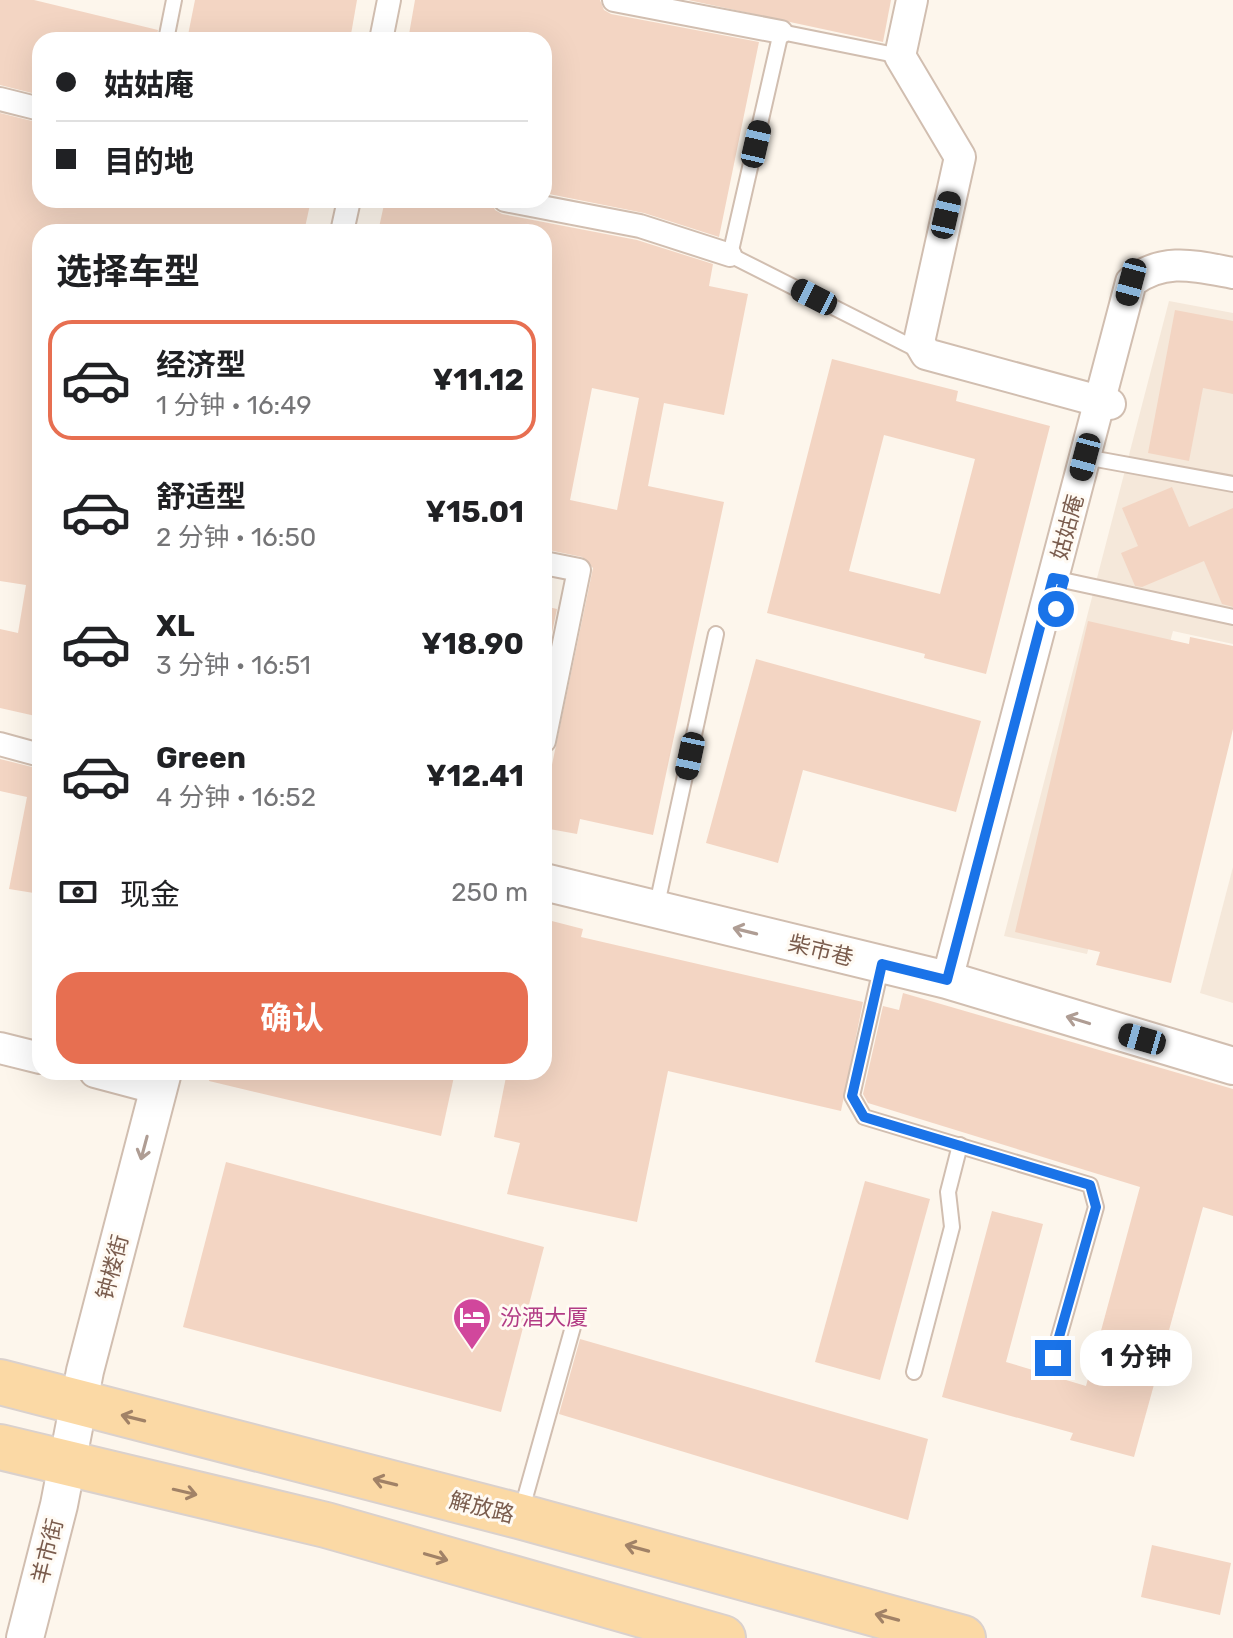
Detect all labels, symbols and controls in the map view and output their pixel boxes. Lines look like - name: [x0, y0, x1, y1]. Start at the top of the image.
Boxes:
- text: 姑姑庵: [104, 67, 194, 103]
- car: [739, 118, 773, 170]
- text: 目的地: [104, 144, 194, 180]
- car: [929, 189, 963, 241]
- text: 选择车型: [56, 250, 200, 293]
- car: [1113, 256, 1149, 308]
- car: [787, 275, 841, 319]
- icon: car: [60, 344, 132, 416]
- text: 经济型: [156, 347, 246, 383]
- text: ¥11.12: [433, 362, 524, 398]
- text: 1 分钟 · 16:49: [156, 390, 312, 421]
- car: [1067, 431, 1103, 483]
- icon: car: [60, 476, 132, 548]
- text: 舒适型: [156, 479, 246, 515]
- street label: 姑姑庵: [1046, 492, 1089, 563]
- text: ¥15.01: [426, 494, 524, 530]
- text: 2 分钟 · 16:50: [156, 522, 316, 553]
- route start: [1038, 591, 1074, 627]
- icon: car: [60, 608, 132, 680]
- text: XL: [156, 608, 195, 644]
- text: ¥18.90: [421, 626, 524, 662]
- text: 3 分钟 · 16:51: [156, 650, 311, 681]
- car: [673, 730, 707, 782]
- icon: car: [60, 740, 132, 812]
- text: Green: [156, 740, 246, 776]
- text: ¥12.41: [426, 758, 524, 794]
- text: 4 分钟 · 16:52: [156, 782, 316, 813]
- icon: cash: [56, 870, 100, 914]
- text: 现金: [120, 877, 180, 913]
- text: 250 m: [451, 877, 528, 908]
- one-way arrow: [733, 923, 759, 938]
- street label: 柴市巷: [786, 929, 856, 972]
- button: 确认: [56, 972, 528, 1064]
- one-way arrow: [1065, 1012, 1091, 1027]
- car: [1116, 1021, 1168, 1057]
- one-way arrow: [135, 1134, 150, 1160]
- street label: 钟楼街: [91, 1232, 134, 1303]
- hotel icon: 汾酒大厦: [451, 1296, 493, 1351]
- place label: 汾酒大厦: [500, 1304, 588, 1331]
- callout: 1 分钟: [1081, 1330, 1193, 1386]
- route end: [1035, 1340, 1071, 1376]
- text: 1 分钟: [1101, 1342, 1171, 1373]
- one-way arrow: [121, 1409, 147, 1424]
- one-way arrow: [373, 1473, 399, 1488]
- one-way arrow: [171, 1485, 197, 1500]
- street label: 解放路: [447, 1486, 517, 1529]
- street label: 羊市街: [26, 1516, 69, 1586]
- one-way arrow: [624, 1540, 650, 1555]
- one-way arrow: [423, 1550, 449, 1565]
- one-way arrow: [875, 1609, 901, 1624]

